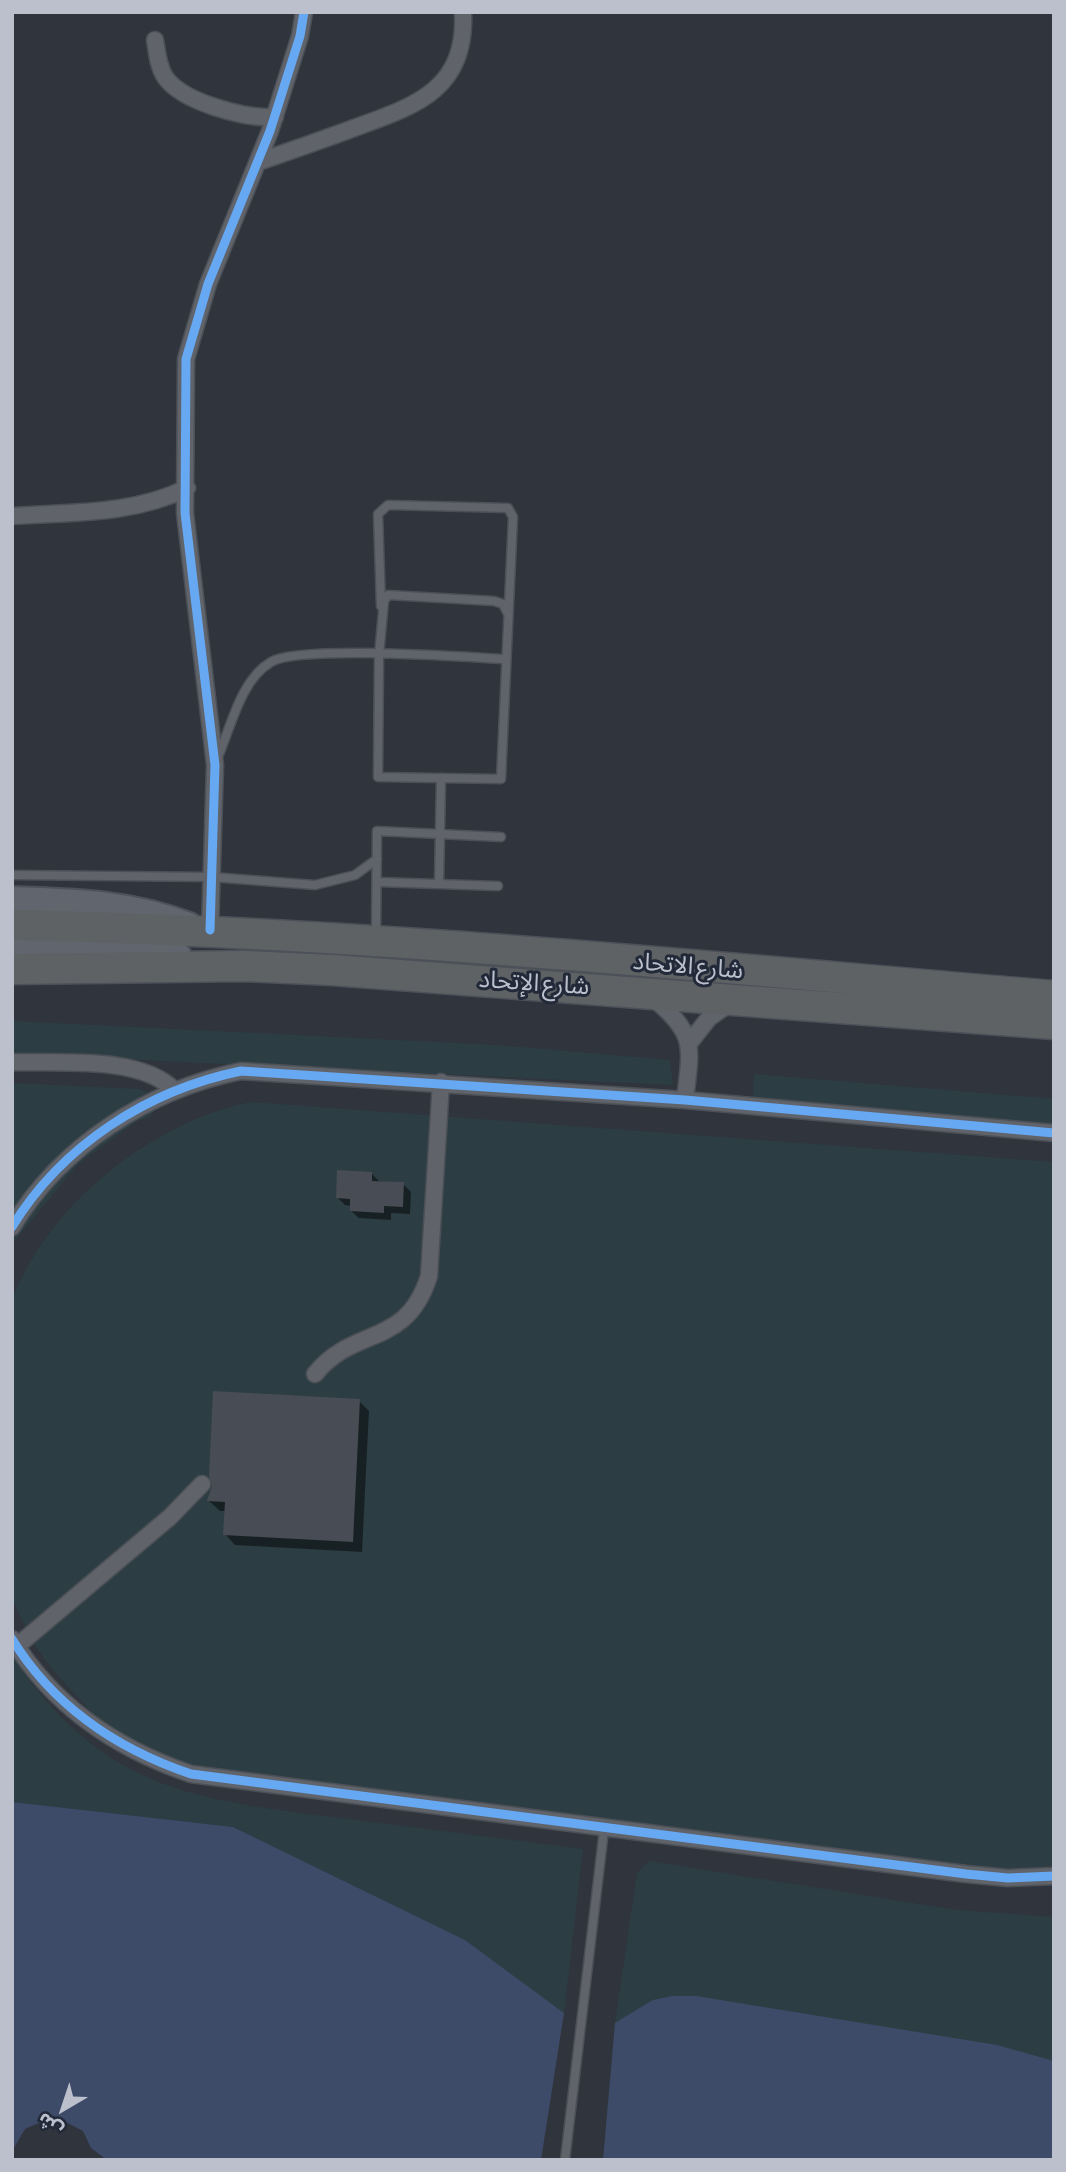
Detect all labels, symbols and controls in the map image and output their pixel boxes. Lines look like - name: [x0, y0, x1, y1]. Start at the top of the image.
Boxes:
- street label: شارع الاتحاد: [632, 947, 744, 985]
- street label: شارع الإتحاد: [478, 965, 590, 1001]
- north arrow: [28, 2074, 98, 2144]
- text: ش: [33, 2109, 67, 2142]

